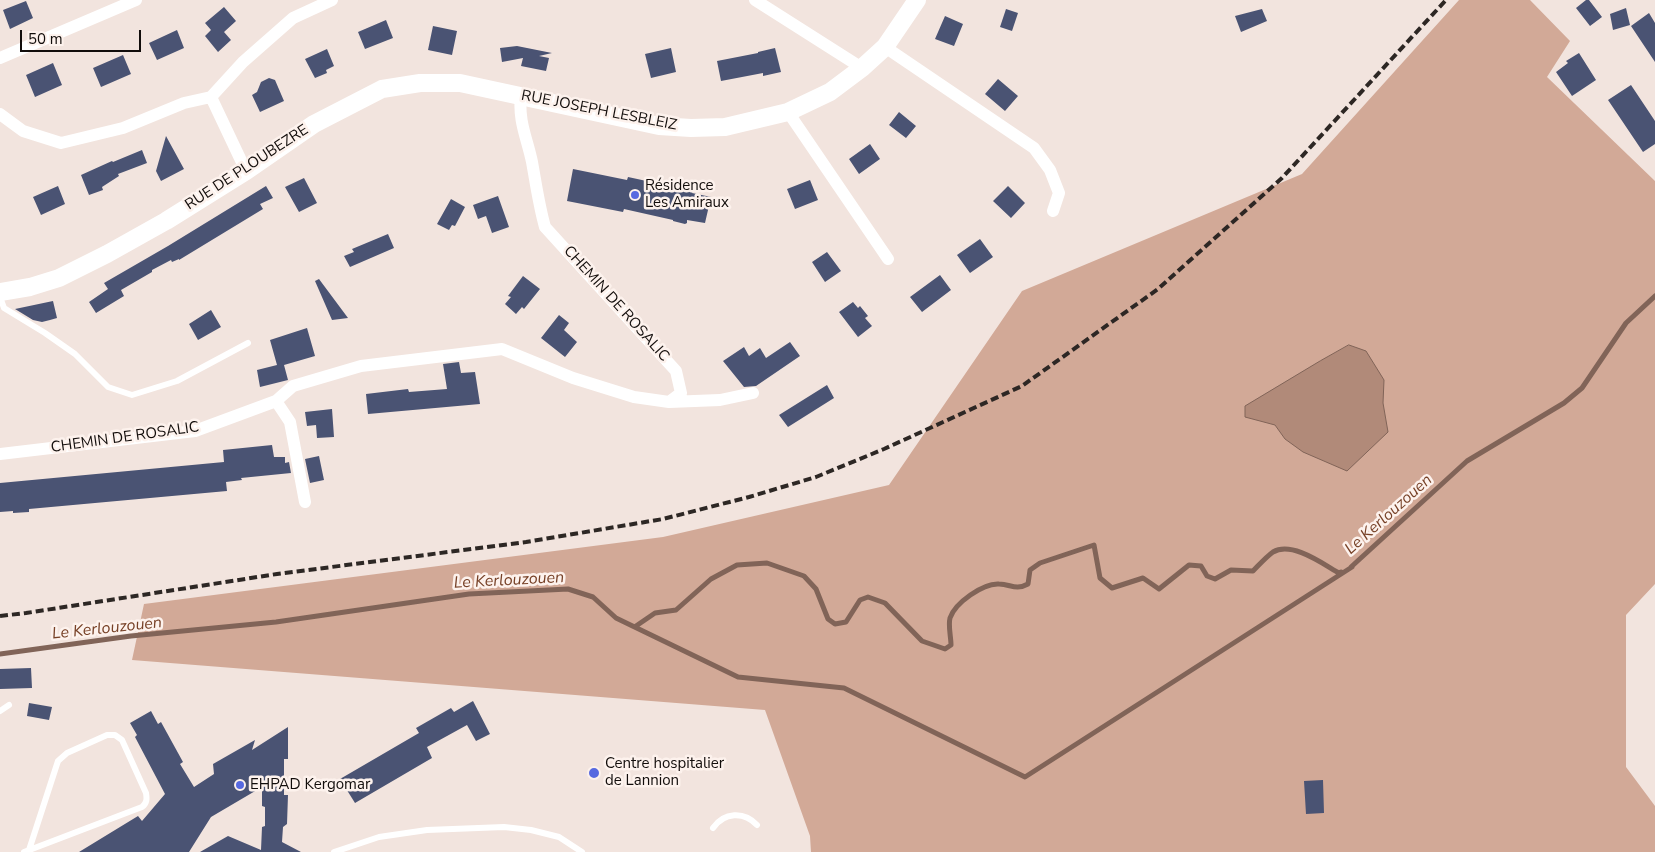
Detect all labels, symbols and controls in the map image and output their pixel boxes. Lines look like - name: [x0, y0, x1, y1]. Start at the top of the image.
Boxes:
- scale bar: [22, 20, 144, 52]
- text: 50 m: [28, 29, 63, 49]
- street label: RUE JOSEPH LESBLEIZ: [520, 87, 678, 135]
- street label: RUE DE PLOUBEZRE: [182, 121, 312, 215]
- place label: Résidence Les Amiraux: [645, 177, 729, 212]
- marker: Résidence Les Amiraux: [629, 189, 641, 201]
- street label: CHEMIN DE ROSALIC: [559, 243, 673, 365]
- street label: CHEMIN DE ROSALIC: [50, 419, 200, 457]
- water label: Le Kerlouzouen: [1342, 471, 1436, 559]
- water label: Le Kerlouzouen: [453, 569, 565, 593]
- water label: Le Kerlouzouen: [51, 614, 163, 644]
- place label: Centre hospitalier de Lannion: [605, 755, 724, 790]
- marker: Centre hospitalier de Lannion: [587, 766, 601, 780]
- place label: EHPAD Kergomar: [250, 776, 370, 794]
- marker: EHPAD Kergomar: [234, 779, 246, 791]

